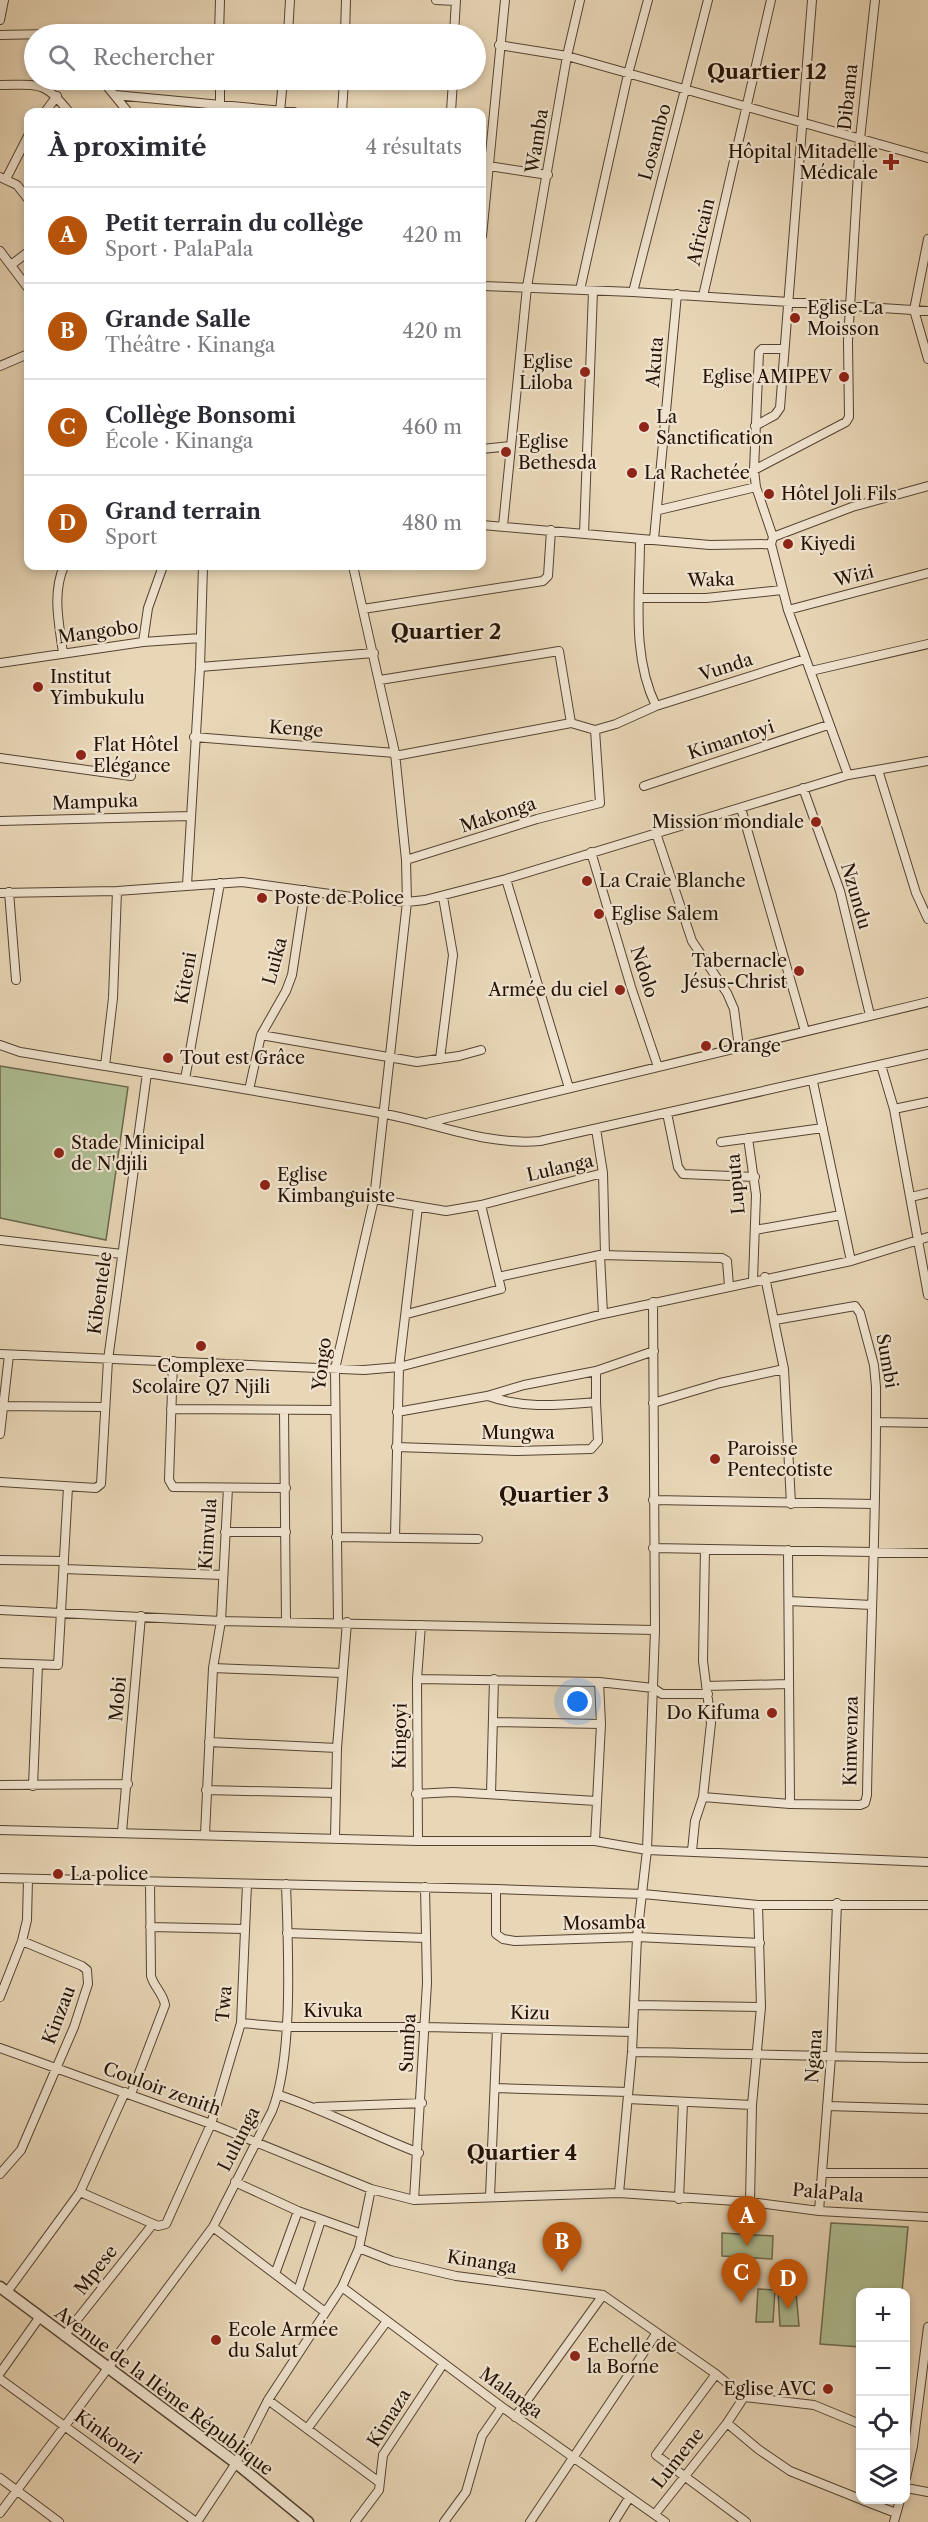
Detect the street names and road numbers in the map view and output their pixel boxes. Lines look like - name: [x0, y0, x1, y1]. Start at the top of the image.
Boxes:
- street label: Dibama: [834, 62, 862, 131]
- street label: Losambo: [634, 101, 676, 183]
- street label: Wamba: [521, 107, 553, 176]
- street label: Africain: [682, 196, 719, 269]
- street label: Akuta: [642, 335, 668, 389]
- street label: Wizi: [831, 560, 877, 592]
- street label: Waka: [686, 568, 735, 592]
- street label: Mangobo: [56, 615, 140, 649]
- street label: Vunda: [696, 648, 756, 686]
- street label: Kenge: [268, 716, 324, 742]
- street label: Kimantoyi: [685, 716, 777, 764]
- street label: Mampuka: [52, 789, 139, 814]
- street label: Makonga: [457, 792, 539, 838]
- street label: Nzundu: [836, 860, 876, 932]
- street label: Luika: [258, 935, 292, 987]
- street label: Ndolo: [625, 943, 663, 1001]
- street label: Kiteni: [171, 950, 201, 1006]
- street label: Lulanga: [524, 1150, 596, 1186]
- street label: Luputa: [722, 1152, 750, 1215]
- street label: Kibentele: [83, 1250, 117, 1336]
- street label: Sumbi: [871, 1332, 903, 1390]
- street label: Yongo: [308, 1336, 336, 1393]
- street label: Mungwa: [481, 1422, 555, 1444]
- street label: Kimvula: [195, 1497, 221, 1570]
- street label: Mobi: [105, 1675, 131, 1722]
- street label: Kimwenza: [839, 1695, 863, 1786]
- street label: Kingoyi: [388, 1702, 412, 1769]
- street label: Mosamba: [562, 1911, 646, 1935]
- street label: Kinzau: [38, 1983, 80, 2047]
- street label: Twa: [211, 1984, 237, 2023]
- street label: Kivuka: [303, 2000, 363, 2022]
- street label: Kizu: [510, 2002, 550, 2024]
- street label: Sumba: [395, 2012, 421, 2073]
- street label: Ngana: [801, 2028, 827, 2084]
- street label: Couloir zenith: [100, 2058, 224, 2120]
- street label: Lulunga: [213, 2103, 265, 2175]
- street label: PalaPala: [791, 2179, 865, 2207]
- street label: Mpese: [70, 2241, 122, 2299]
- street label: Kinanga: [445, 2246, 519, 2278]
- street label: Avenue de la IIème République: [50, 2301, 278, 2480]
- street label: Malanga: [475, 2363, 547, 2424]
- street label: Kimaza: [363, 2384, 416, 2451]
- street label: Kinkonzi: [70, 2405, 146, 2469]
- street label: Lumene: [647, 2423, 709, 2493]

